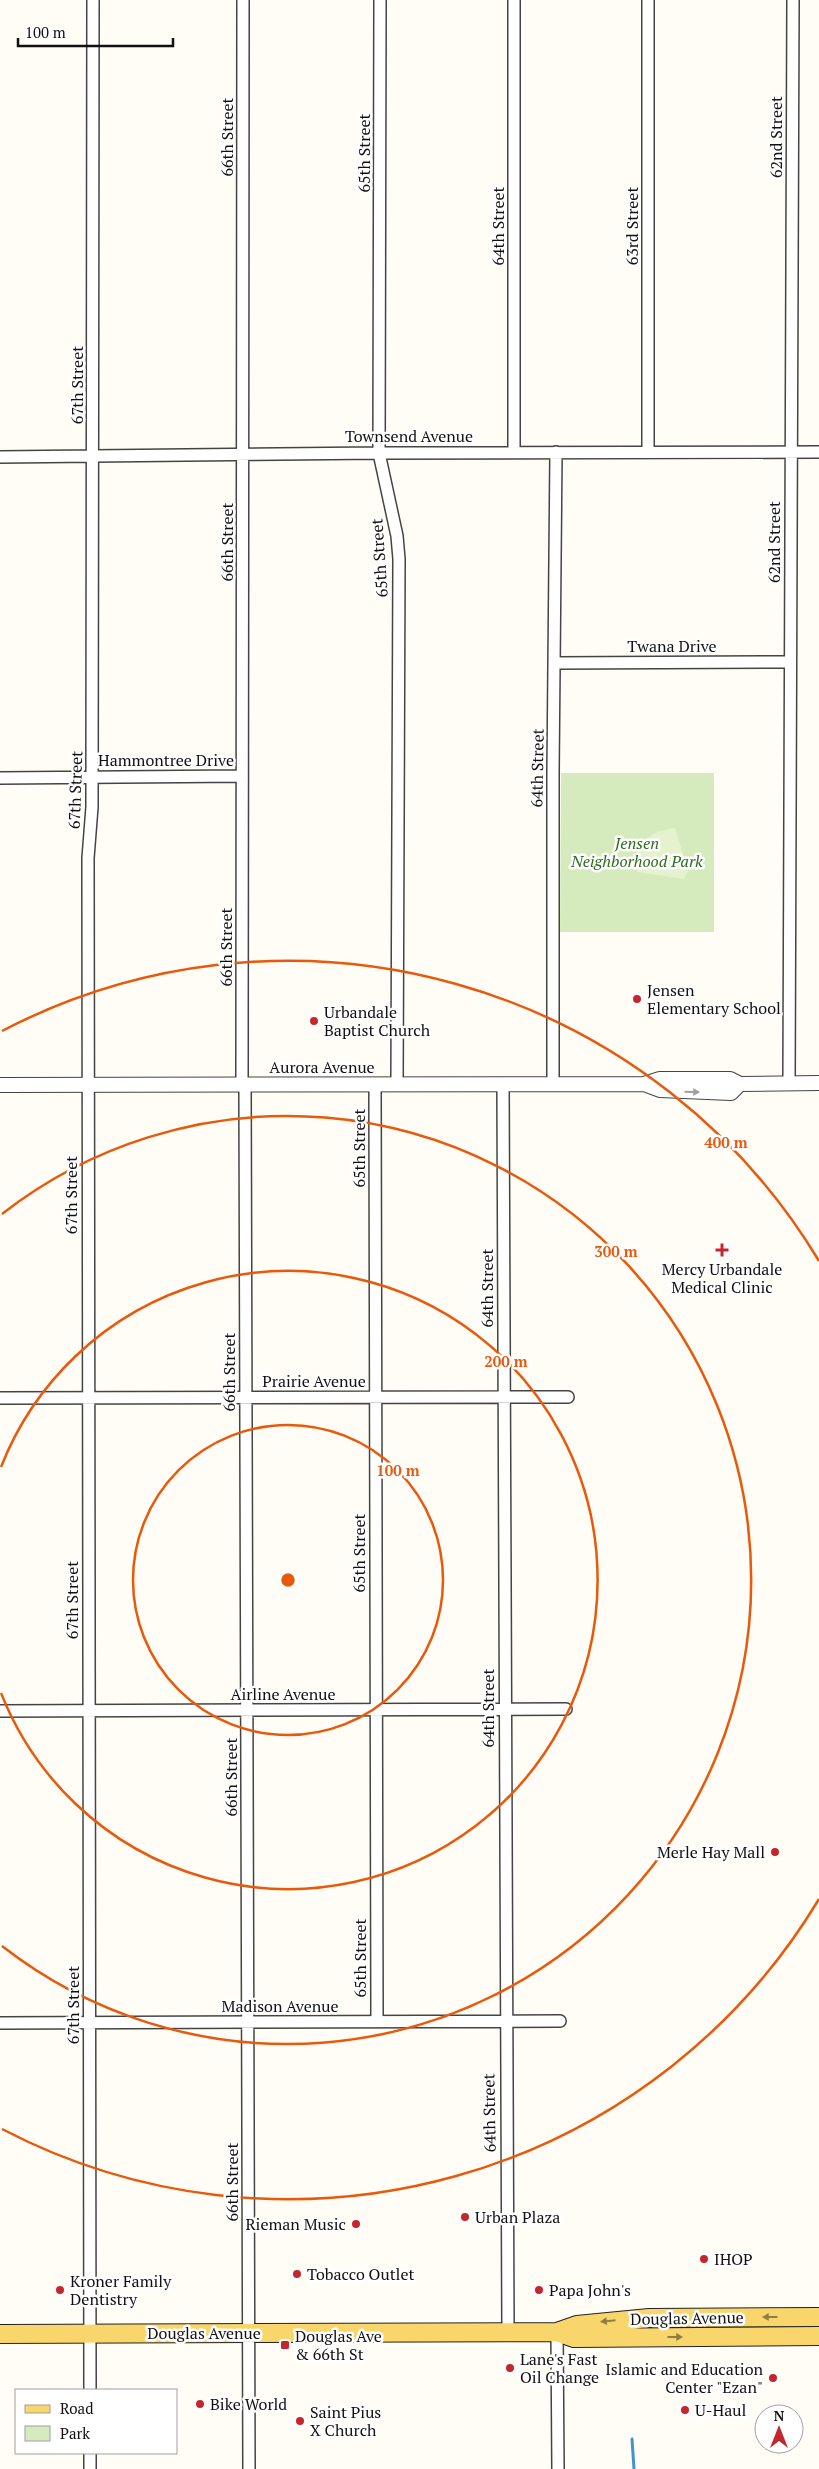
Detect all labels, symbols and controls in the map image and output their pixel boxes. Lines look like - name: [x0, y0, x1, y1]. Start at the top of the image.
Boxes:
- scale bar: [18, 15, 172, 47]
- text: 100 m: [25, 22, 66, 42]
- street label: 62nd Street: [765, 96, 787, 178]
- street label: 66th Street: [216, 97, 238, 176]
- street label: 65th Street: [353, 113, 375, 192]
- street label: 64th Street: [487, 186, 509, 265]
- street label: 63rd Street: [621, 187, 643, 265]
- street label: 67th Street: [66, 346, 88, 424]
- street label: Townsend Avenue: [345, 425, 473, 447]
- street label: 62nd Street: [763, 501, 785, 583]
- street label: 66th Street: [216, 502, 238, 581]
- street label: 65th Street: [365, 518, 393, 598]
- street label: Twana Drive: [627, 635, 717, 657]
- street label: 64th Street: [525, 728, 549, 808]
- street label: Hammontree Drive: [98, 749, 234, 771]
- street label: 67th Street: [63, 750, 87, 830]
- park label: Jensen Neighborhood Park: [570, 832, 703, 872]
- street label: 66th Street: [215, 907, 237, 986]
- place label: Jensen Elementary School: [647, 979, 781, 1019]
- marker: Jensen Elementary School: [631, 993, 643, 1005]
- place label: Urbandale Baptist Church: [324, 1001, 431, 1041]
- marker: Urbandale Baptist Church: [308, 1015, 320, 1027]
- street label: Aurora Avenue: [269, 1056, 375, 1078]
- one-way arrow: [684, 1088, 700, 1096]
- street label: 65th Street: [348, 1108, 370, 1187]
- text: 400 m: [704, 1132, 748, 1152]
- street label: 67th Street: [60, 1156, 82, 1234]
- text: 300 m: [594, 1241, 638, 1261]
- marker: Mercy Urbandale Medical Clinic: [715, 1243, 729, 1257]
- street label: 64th Street: [476, 1248, 498, 1327]
- place label: Mercy Urbandale Medical Clinic: [662, 1258, 782, 1298]
- street label: 66th Street: [218, 1332, 240, 1411]
- text: 200 m: [484, 1351, 528, 1371]
- street label: Prairie Avenue: [262, 1370, 366, 1392]
- text: 100 m: [376, 1460, 420, 1480]
- street label: 65th Street: [348, 1513, 370, 1592]
- street label: 67th Street: [61, 1561, 83, 1639]
- centre of rings: [279, 1571, 297, 1589]
- street label: 64th Street: [477, 1668, 499, 1747]
- street label: Airline Avenue: [230, 1683, 336, 1705]
- street label: 66th Street: [220, 1737, 242, 1816]
- place label: Merle Hay Mall: [657, 1841, 765, 1863]
- marker: Merle Hay Mall: [769, 1846, 781, 1858]
- street label: 65th Street: [349, 1918, 371, 1997]
- street label: 67th Street: [62, 1966, 84, 2044]
- street label: Madison Avenue: [222, 1995, 338, 2017]
- street label: 64th Street: [477, 2073, 501, 2153]
- street label: 66th Street: [221, 2142, 243, 2221]
- place label: Urban Plaza: [475, 2206, 560, 2228]
- marker: Urban Plaza: [459, 2211, 471, 2223]
- place label: Rieman Music: [245, 2213, 346, 2235]
- marker: Rieman Music: [350, 2218, 362, 2230]
- place label: IHOP: [714, 2248, 753, 2270]
- marker: IHOP: [698, 2253, 710, 2265]
- place label: Tobacco Outlet: [307, 2263, 414, 2285]
- marker: Tobacco Outlet: [291, 2268, 303, 2280]
- place label: Kroner Family Dentistry: [70, 2270, 172, 2310]
- place label: Papa John's: [549, 2279, 631, 2301]
- marker: Kroner Family Dentistry: [54, 2284, 66, 2296]
- marker: Papa John's: [533, 2284, 545, 2296]
- street label: Douglas Avenue: [630, 2306, 744, 2330]
- one-way arrow: [762, 2313, 778, 2321]
- one-way arrow: [600, 2318, 616, 2326]
- street label: Douglas Avenue: [147, 2322, 261, 2344]
- place label: Douglas Ave & 66th St: [295, 2325, 382, 2365]
- one-way arrow: [667, 2333, 683, 2341]
- marker: Douglas Ave & 66th St: [279, 2339, 291, 2351]
- place label: Lane's Fast Oil Change: [520, 2348, 599, 2388]
- place label: Islamic and Education Center "Ezan": [605, 2358, 763, 2398]
- marker: Lane's Fast Oil Change: [504, 2362, 516, 2374]
- marker: Islamic and Education Center "Ezan": [767, 2372, 779, 2384]
- legend: [15, 2389, 178, 2454]
- place label: Bike World: [210, 2393, 287, 2415]
- text: Road: [60, 2398, 93, 2418]
- marker: Bike World: [194, 2398, 206, 2410]
- place label: U-Haul: [695, 2399, 746, 2421]
- place label: Saint Pius X Church: [310, 2401, 381, 2441]
- marker: U-Haul: [679, 2404, 691, 2416]
- north arrow: [754, 2404, 804, 2454]
- text: N: [774, 2406, 785, 2425]
- marker: Saint Pius X Church: [294, 2415, 306, 2427]
- text: Park: [60, 2423, 90, 2443]

